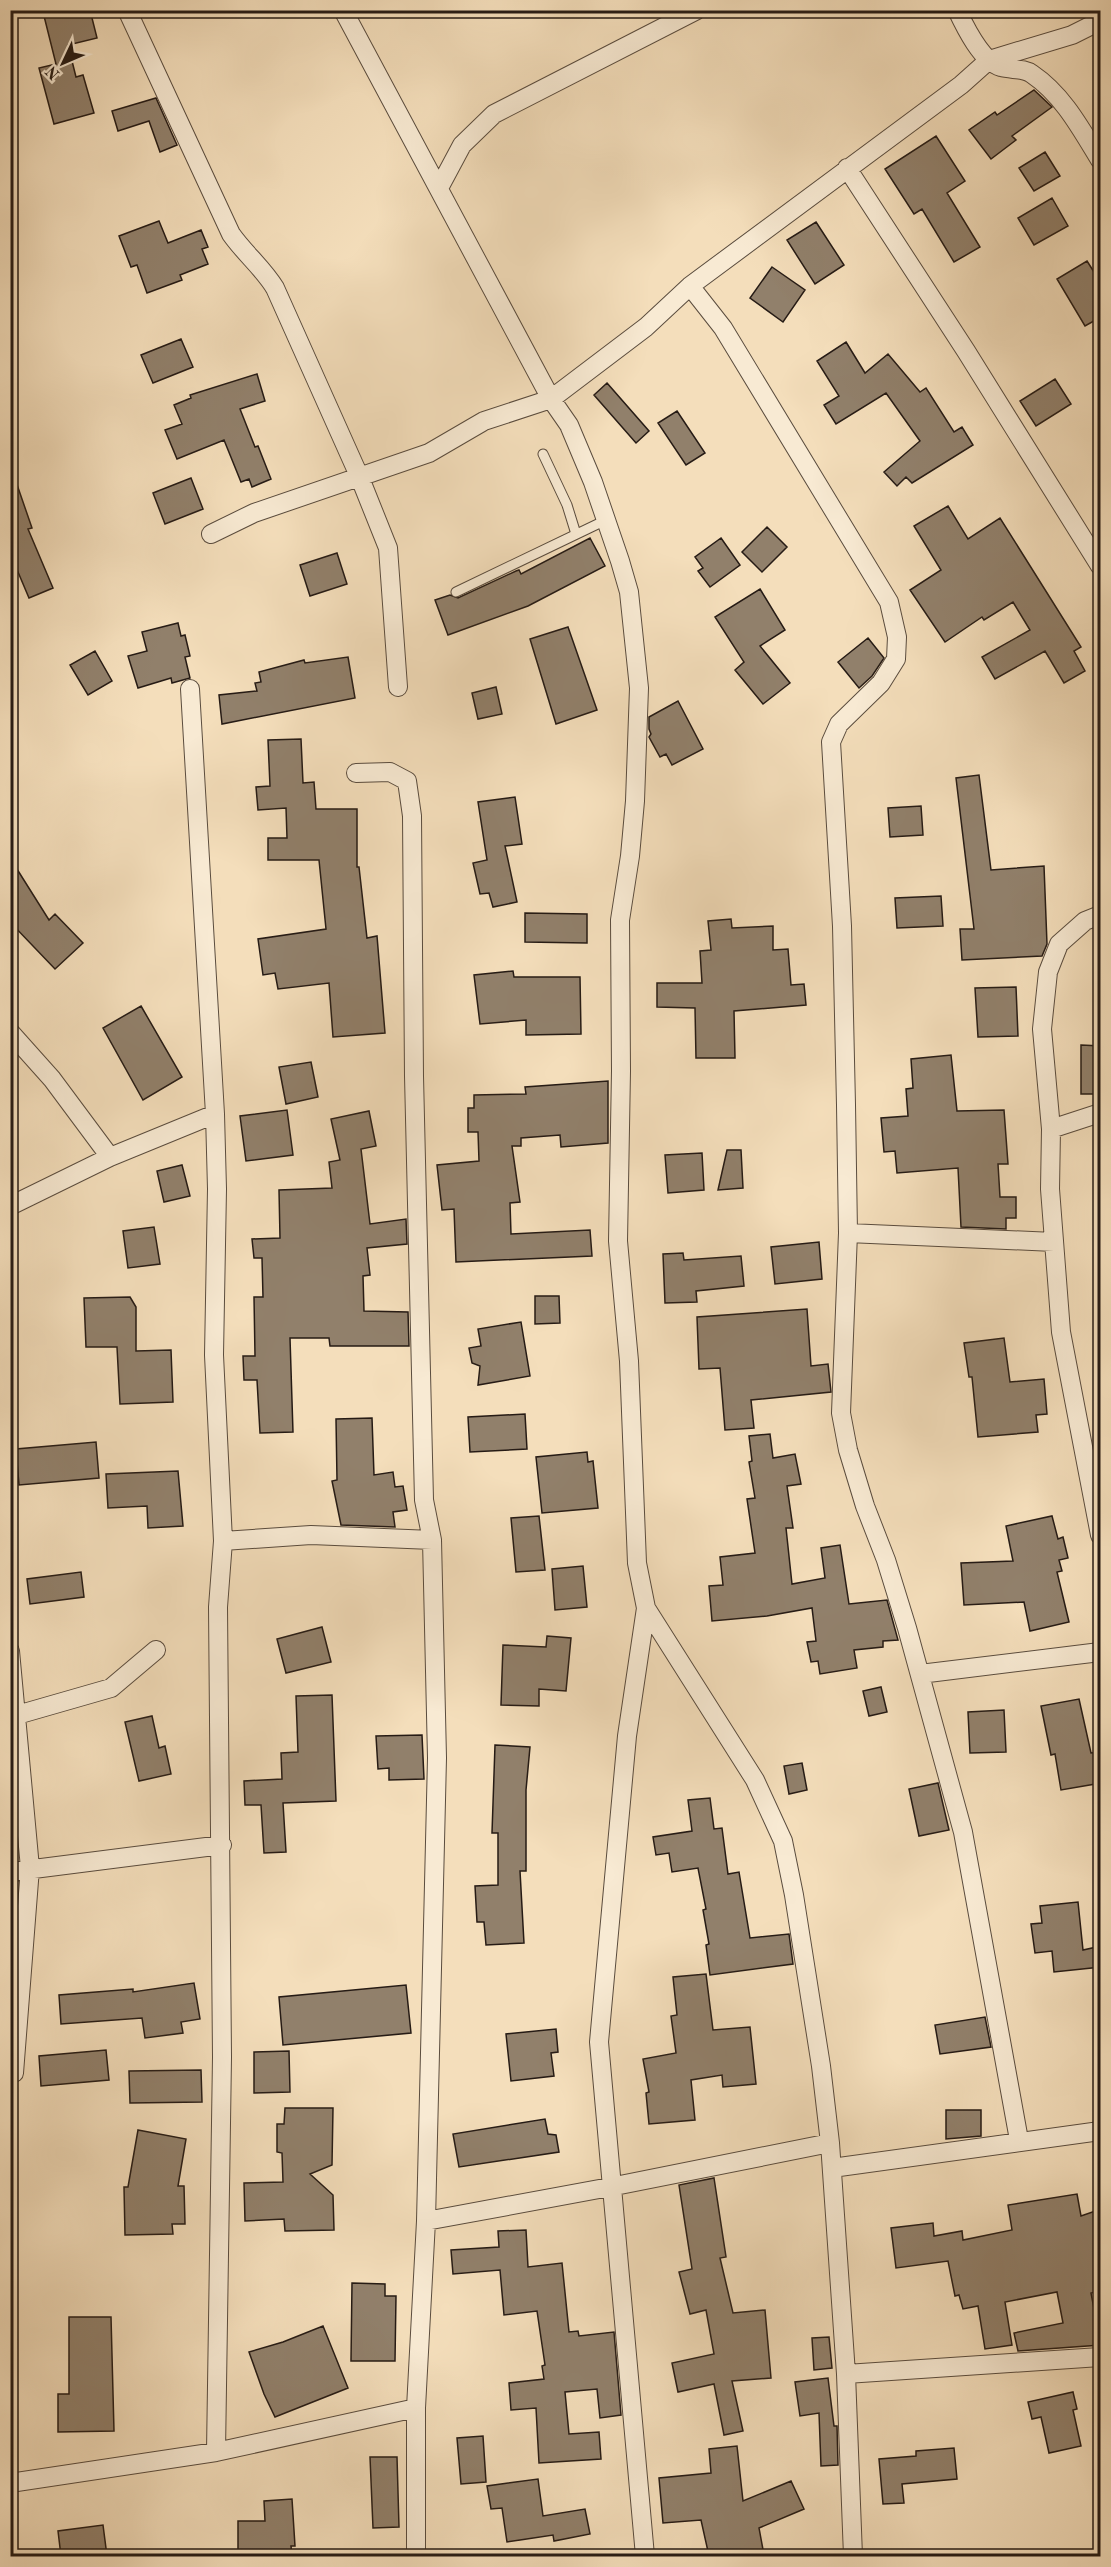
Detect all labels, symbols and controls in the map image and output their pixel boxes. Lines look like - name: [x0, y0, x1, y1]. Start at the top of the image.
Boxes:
- north arrow: [33, 33, 93, 93]
- text: N: [43, 62, 64, 82]

